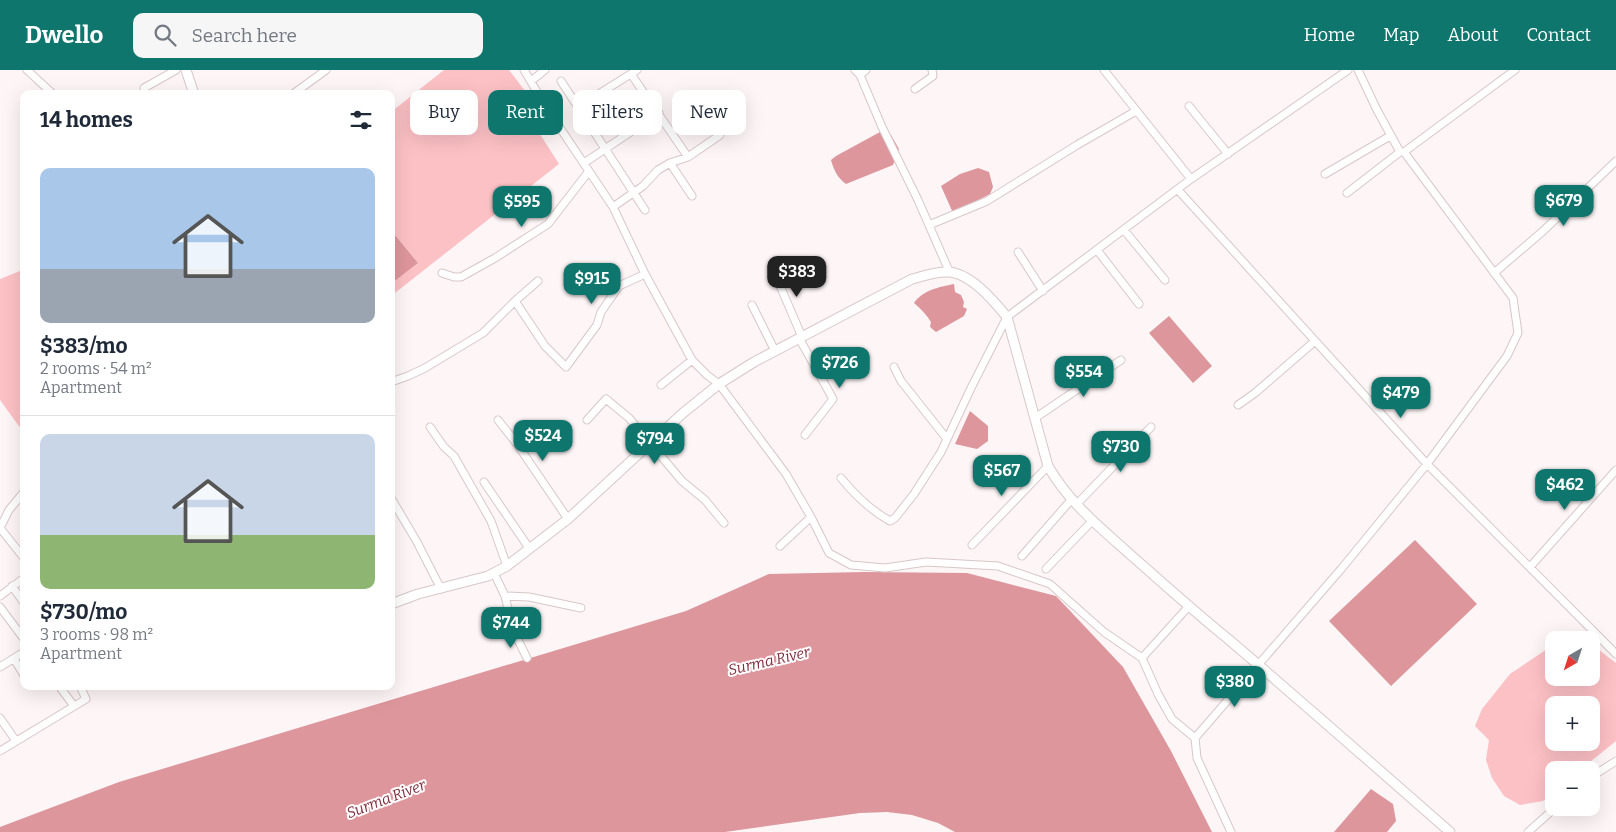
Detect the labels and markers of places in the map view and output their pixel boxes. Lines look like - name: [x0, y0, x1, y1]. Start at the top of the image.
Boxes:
- pin: $679: [1534, 184, 1594, 227]
- pin: $595: [492, 186, 552, 228]
- pin: $383: [767, 256, 827, 298]
- pin: $915: [562, 262, 622, 305]
- pin: $726: [810, 346, 870, 389]
- pin: $554: [1054, 356, 1114, 398]
- pin: $479: [1371, 376, 1431, 419]
- pin: $524: [513, 420, 573, 462]
- pin: $794: [625, 422, 685, 465]
- pin: $730: [1091, 430, 1151, 473]
- pin: $567: [972, 454, 1032, 497]
- pin: $462: [1535, 468, 1595, 511]
- pin: $744: [481, 606, 541, 649]
- pin: $380: [1205, 666, 1265, 708]

